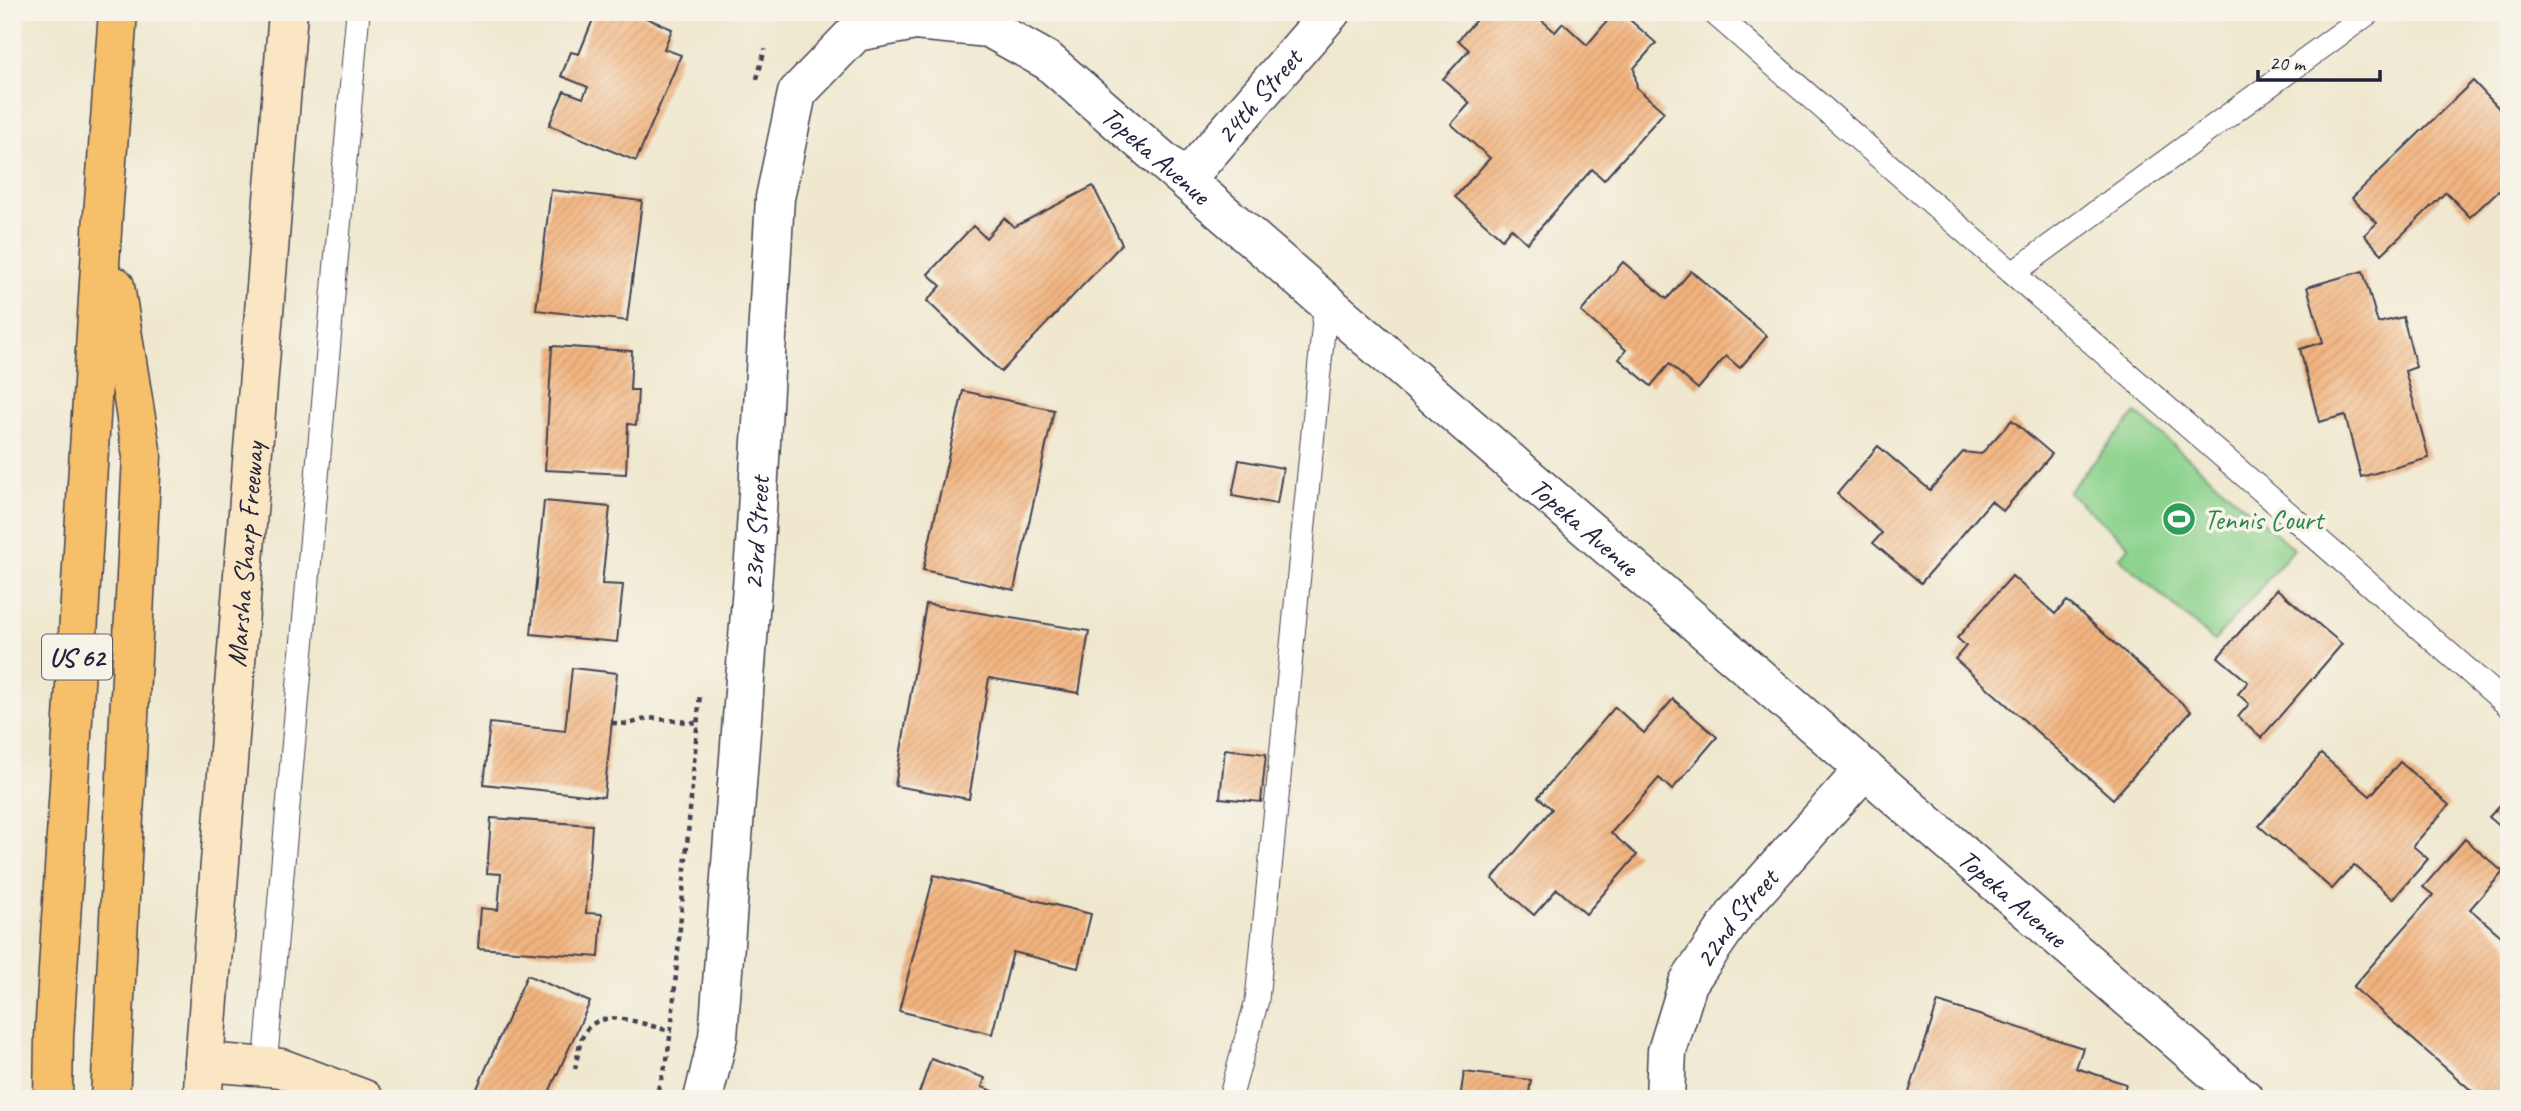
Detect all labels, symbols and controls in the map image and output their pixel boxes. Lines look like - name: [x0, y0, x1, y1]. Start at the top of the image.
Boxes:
- scale bar: [2258, 38, 2381, 82]
- street label: 24th Street: [1207, 39, 1311, 151]
- text: 20 m: [2269, 50, 2307, 76]
- street label: Topeka Avenue: [1094, 98, 1219, 213]
- street label: Marsha Sharp Freeway: [218, 438, 271, 668]
- street label: Topeka Avenue: [1523, 469, 1648, 584]
- street label: 23rd Street: [734, 473, 777, 591]
- sports icon: Tennis Court: [2160, 500, 2198, 538]
- place label: Tennis Court: [2204, 502, 2326, 537]
- road number: US 62: [42, 635, 112, 680]
- street label: Topeka Avenue: [1951, 841, 2076, 956]
- street label: 22nd Street: [1686, 859, 1787, 974]

